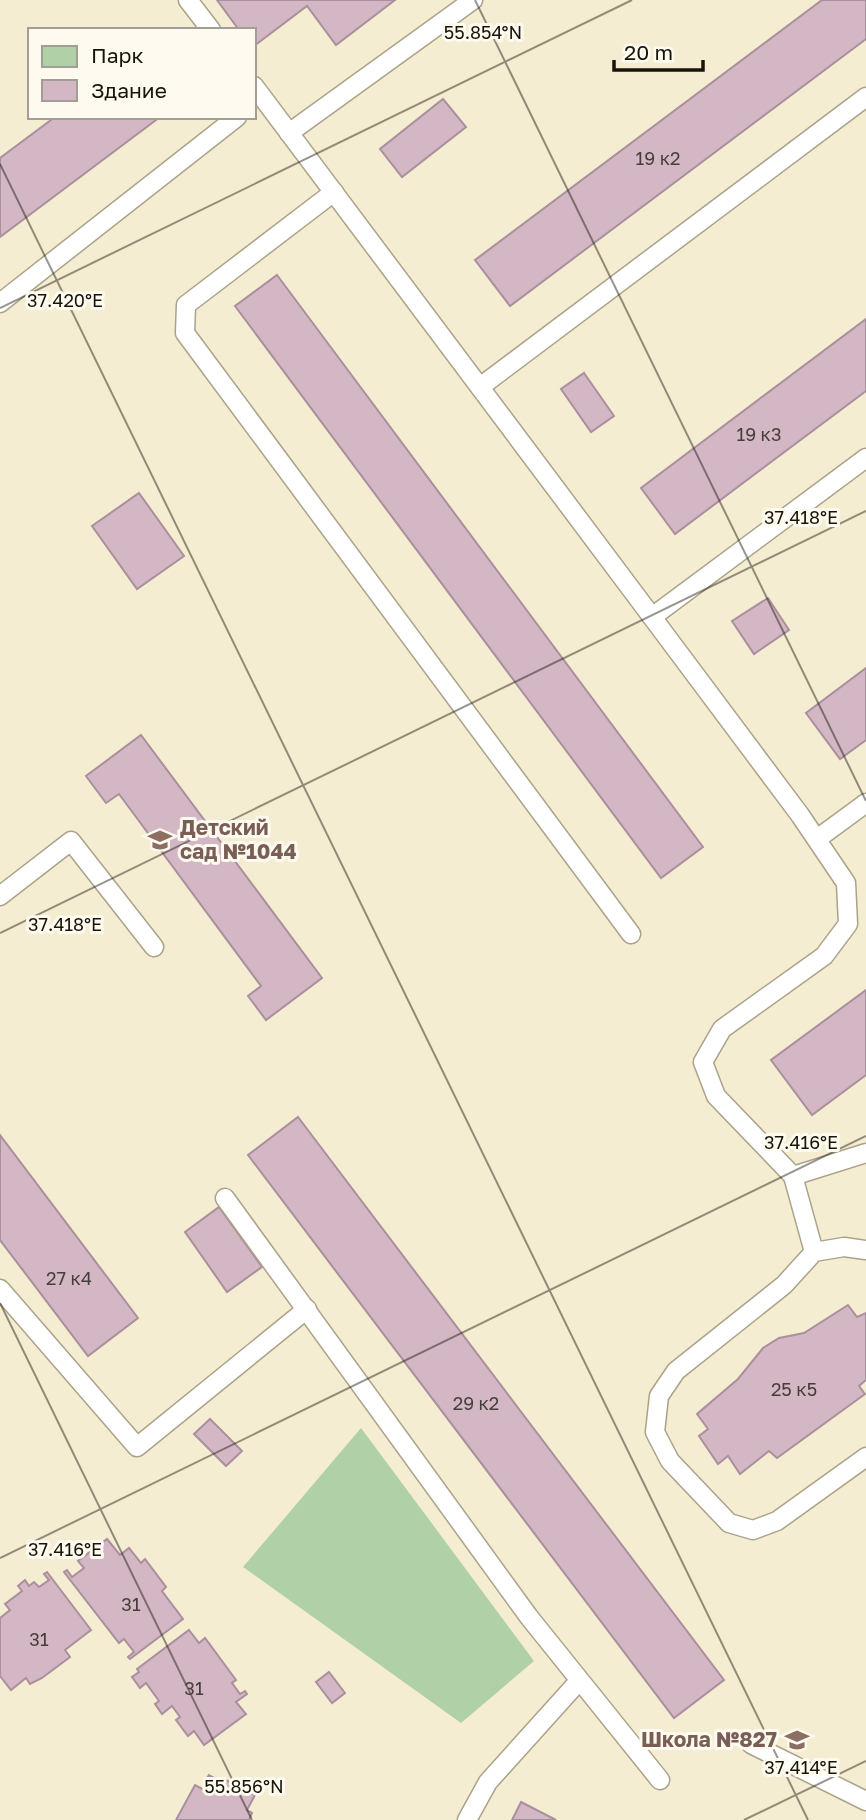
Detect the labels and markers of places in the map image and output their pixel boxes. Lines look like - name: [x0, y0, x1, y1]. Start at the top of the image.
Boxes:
- place label: Детский сад №1044: [180, 814, 297, 864]
- school or university icon: Детский сад №1044: [146, 826, 174, 854]
- place label: Школа №827: [641, 1726, 777, 1752]
- school or university icon: Школа №827: [783, 1726, 811, 1754]

